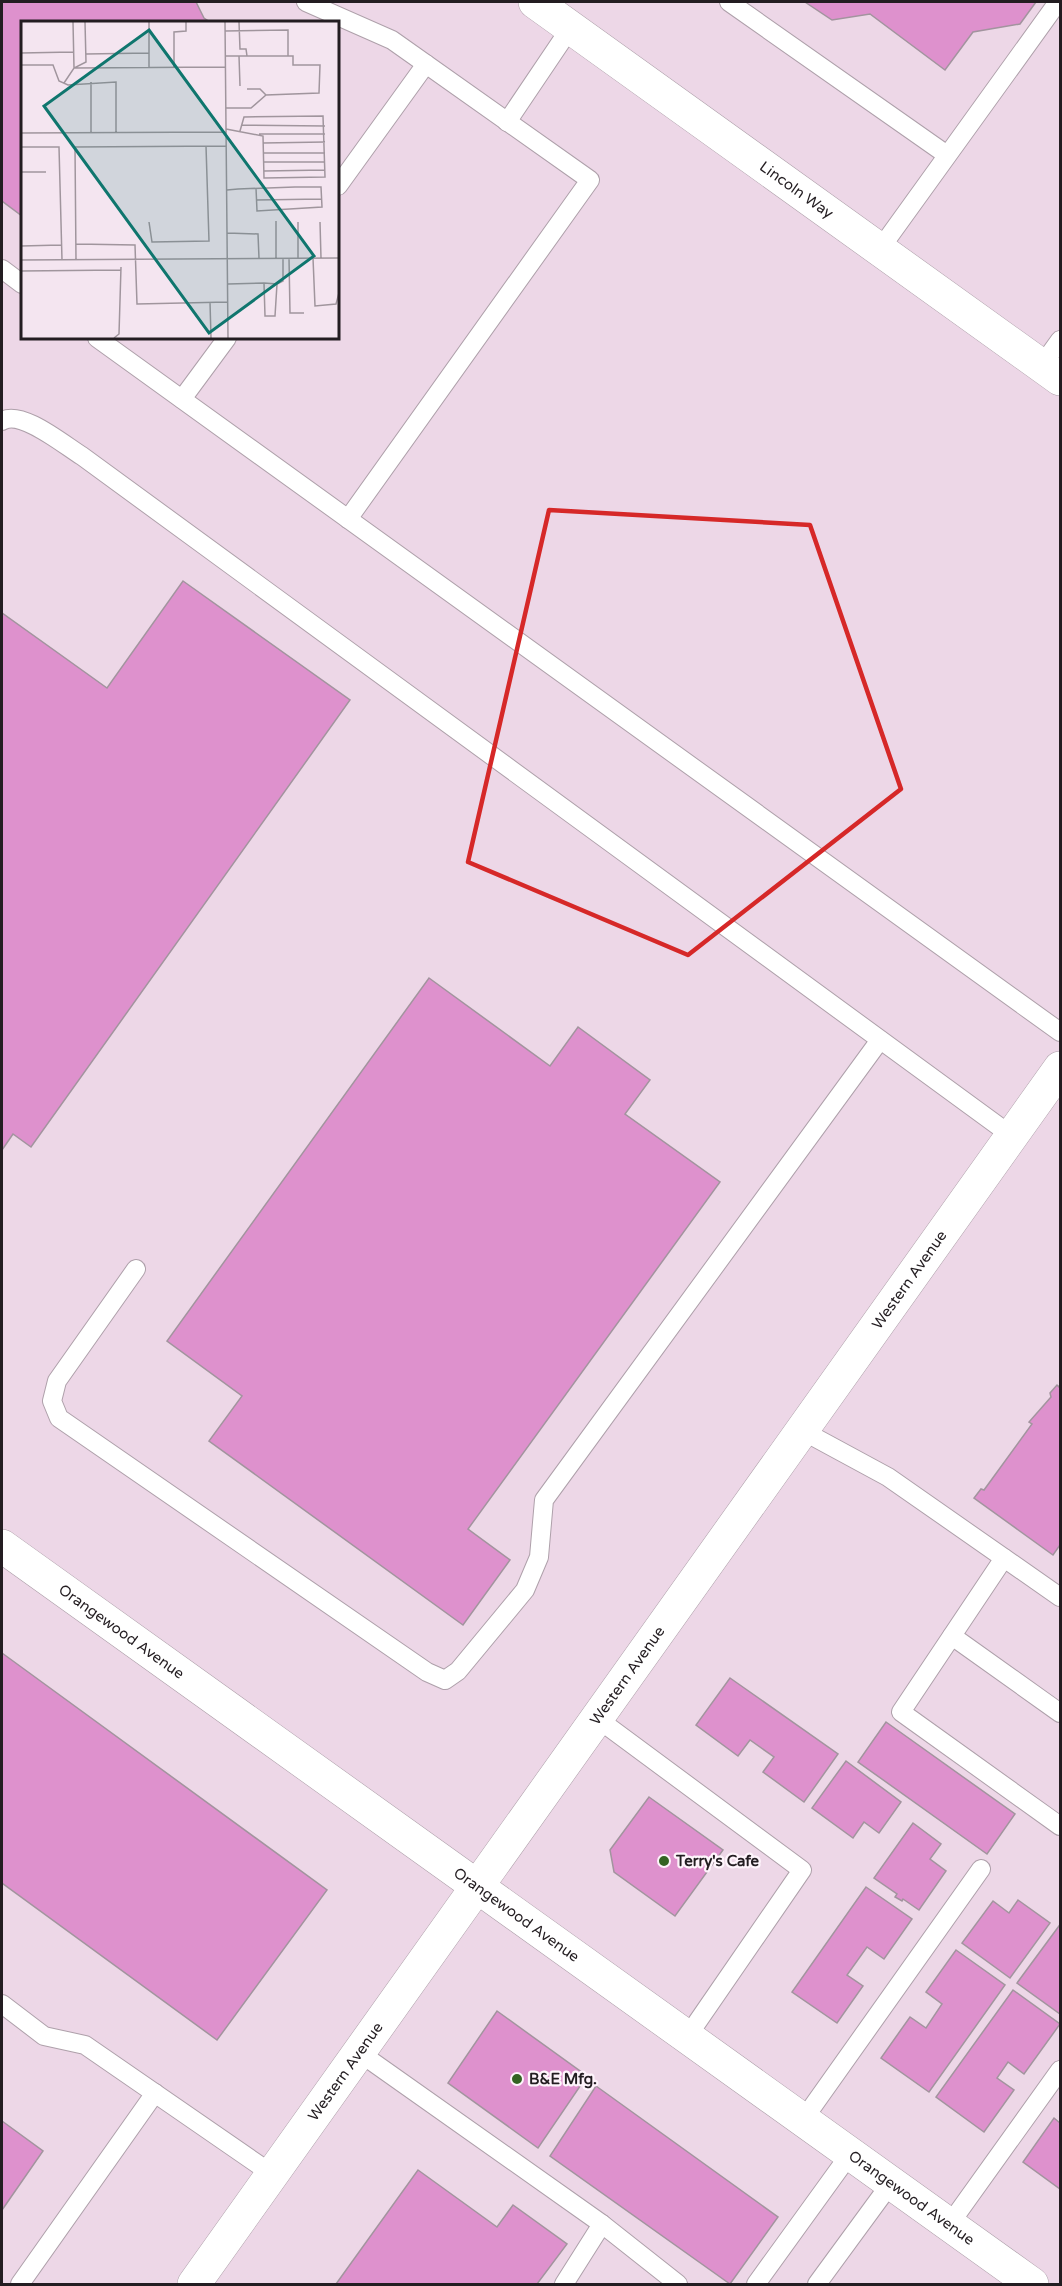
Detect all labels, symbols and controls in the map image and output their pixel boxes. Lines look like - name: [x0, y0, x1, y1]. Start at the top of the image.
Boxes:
- inset map: [21, 21, 339, 339]
- street label: Lincoln Way: [756, 157, 837, 222]
- street label: Western Avenue: [868, 1227, 950, 1332]
- street label: Orangewood Avenue: [55, 1581, 188, 1683]
- street label: Western Avenue: [586, 1623, 669, 1728]
- place label: Terry's Cafe: [675, 1852, 760, 1871]
- marker: Terry's Cafe: [657, 1854, 671, 1868]
- street label: Orangewood Avenue: [450, 1864, 583, 1966]
- street label: Western Avenue: [304, 2019, 387, 2124]
- place label: B&E Mfg.: [529, 2070, 597, 2089]
- marker: B&E Mfg.: [510, 2072, 524, 2086]
- street label: Orangewood Avenue: [845, 2147, 978, 2249]

